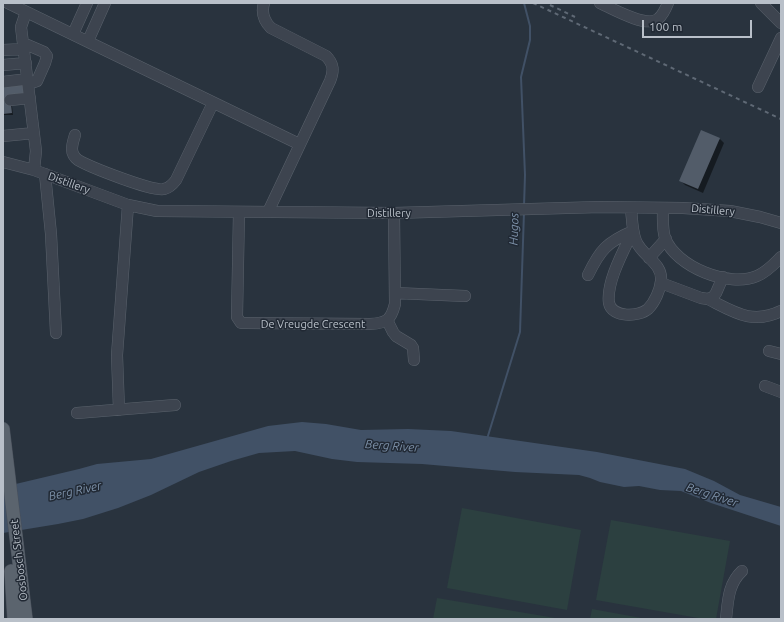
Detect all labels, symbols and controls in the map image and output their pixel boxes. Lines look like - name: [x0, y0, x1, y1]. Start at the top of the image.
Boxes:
- scale bar: [644, 12, 754, 38]
- text: 100 m: [649, 20, 682, 33]
- street label: Distillery: [46, 169, 92, 197]
- street label: Distillery: [691, 202, 735, 218]
- street label: Distillery: [367, 206, 411, 220]
- water label: Hugos: [506, 212, 522, 246]
- street label: De Vreugde Crescent: [261, 317, 365, 331]
- water label: Berg River: [365, 437, 419, 455]
- water label: Berg River: [47, 478, 103, 504]
- water label: Berg River: [684, 480, 740, 510]
- street label: Oosbosch Street: [7, 518, 31, 602]

